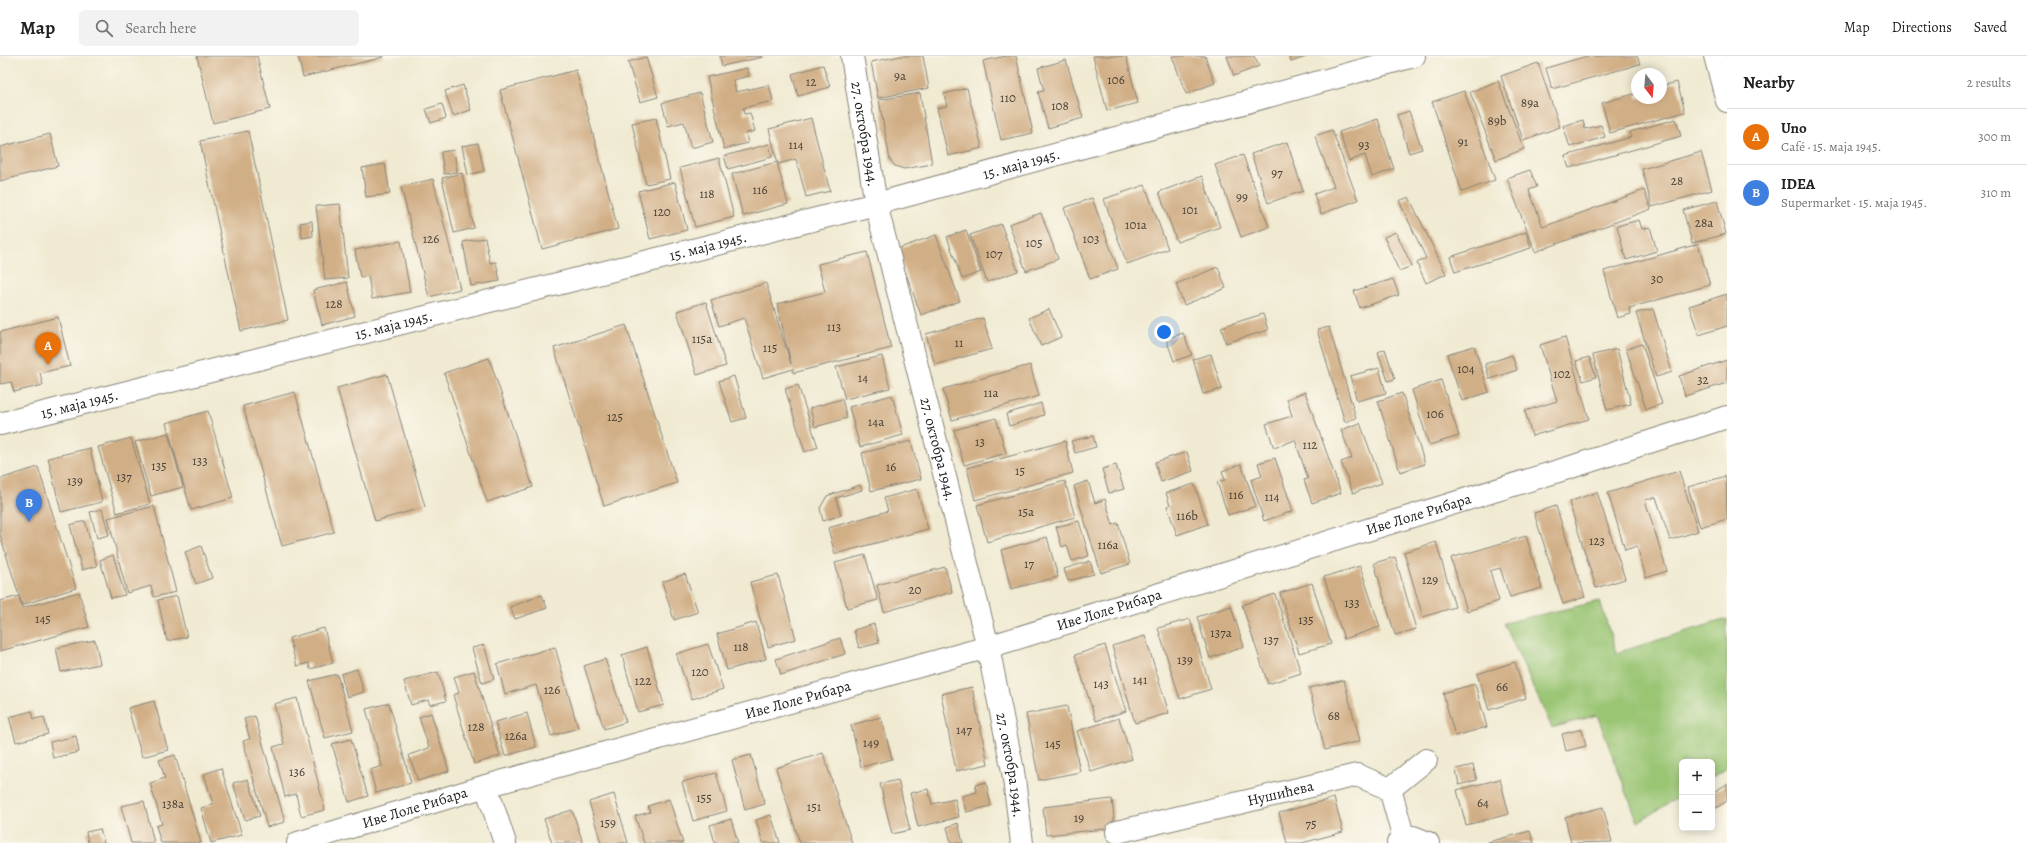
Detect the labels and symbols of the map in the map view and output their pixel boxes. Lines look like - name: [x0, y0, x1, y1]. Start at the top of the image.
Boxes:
- house number: 9a: [894, 67, 906, 84]
- north arrow: [1631, 68, 1667, 104]
- house number: 106: [1107, 71, 1125, 88]
- house number: 12: [806, 73, 816, 90]
- street label: 27. октобра 1944.: [846, 80, 883, 188]
- house number: 110: [1000, 89, 1016, 106]
- house number: 89a: [1521, 94, 1539, 111]
- house number: 108: [1051, 97, 1069, 114]
- house number: 89b: [1488, 112, 1507, 129]
- house number: 91: [1458, 133, 1469, 150]
- house number: 114: [789, 136, 804, 153]
- house number: 93: [1358, 136, 1370, 153]
- street label: 15. маја 1945.: [981, 144, 1062, 184]
- house number: 97: [1271, 164, 1283, 181]
- house number: 28: [1671, 172, 1683, 189]
- house number: 116: [753, 181, 767, 198]
- house number: 118: [699, 185, 715, 202]
- house number: 99: [1236, 188, 1248, 205]
- house number: 101: [1182, 201, 1198, 218]
- house number: 120: [653, 203, 671, 220]
- house number: 28a: [1695, 214, 1713, 231]
- house number: 101a: [1125, 216, 1147, 233]
- street label: 15. маја 1945.: [667, 227, 749, 266]
- house number: 126: [423, 230, 439, 247]
- house number: 103: [1083, 230, 1099, 247]
- house number: 105: [1026, 234, 1042, 251]
- house number: 107: [986, 245, 1003, 262]
- house number: 30: [1651, 270, 1663, 287]
- house number: 128: [326, 295, 342, 312]
- street label: 15. маја 1945.: [353, 306, 435, 344]
- house number: 113: [827, 318, 841, 335]
- your location: [1154, 322, 1174, 342]
- house number: 115a: [692, 330, 712, 347]
- pin: A: [35, 332, 61, 365]
- house number: 11: [955, 334, 964, 351]
- house number: 115: [763, 339, 777, 356]
- house number: 104: [1457, 360, 1475, 377]
- house number: 102: [1553, 365, 1571, 382]
- house number: 14: [858, 369, 868, 386]
- house number: 32: [1697, 371, 1709, 388]
- house number: 11a: [984, 384, 998, 401]
- street label: 15. маја 1945.: [39, 385, 120, 423]
- street label: 27. октобра 1944.: [915, 395, 961, 503]
- house number: 106: [1426, 405, 1444, 422]
- house number: 125: [607, 408, 623, 425]
- house number: 14a: [868, 413, 884, 430]
- house number: 13: [975, 433, 985, 450]
- house number: 112: [1302, 436, 1318, 453]
- house number: 133: [192, 452, 208, 469]
- house number: 135: [151, 457, 167, 474]
- house number: 16: [886, 458, 896, 475]
- house number: 15: [1015, 462, 1025, 479]
- house number: 137: [116, 468, 132, 485]
- house number: 139: [67, 472, 83, 489]
- house number: 116: [1229, 486, 1243, 503]
- house number: 114: [1265, 488, 1280, 505]
- street label: Иве Лоле Рибара: [1364, 488, 1474, 540]
- pin: B: [16, 489, 42, 522]
- house number: 15a: [1018, 503, 1034, 520]
- house number: 116b: [1176, 507, 1198, 524]
- house number: 123: [1589, 532, 1605, 549]
- house number: 116a: [1098, 536, 1118, 553]
- house number: 17: [1024, 555, 1034, 572]
- house number: 129: [1422, 571, 1438, 588]
- house number: 20: [908, 581, 922, 598]
- street label: Иве Лоле Рибара: [1054, 584, 1164, 635]
- house number: 133: [1344, 594, 1360, 611]
- house number: 145: [35, 610, 51, 627]
- house number: 135: [1298, 611, 1314, 628]
- house number: 137a: [1210, 624, 1232, 641]
- house number: 137: [1263, 631, 1279, 648]
- house number: 118: [733, 638, 749, 655]
- house number: 139: [1177, 651, 1193, 668]
- house number: 120: [691, 663, 709, 680]
- house number: 141: [1133, 671, 1148, 688]
- house number: 122: [635, 672, 651, 689]
- street label: Иве Лоле Рибара: [743, 675, 853, 724]
- house number: 143: [1093, 675, 1109, 692]
- house number: 66: [1496, 678, 1508, 695]
- house number: 126: [544, 681, 560, 698]
- house number: 68: [1328, 707, 1340, 724]
- street label: 27. октобра 1944.: [991, 711, 1029, 819]
- house number: 128: [468, 718, 484, 735]
- house number: 147: [956, 721, 972, 738]
- house number: 126a: [505, 727, 527, 744]
- house number: 149: [863, 734, 879, 751]
- house number: 145: [1045, 735, 1061, 752]
- house number: 136: [289, 763, 305, 780]
- street label: Нушићева: [1245, 776, 1316, 811]
- street label: Иве Лоле Рибара: [360, 782, 470, 833]
- house number: 155: [696, 789, 712, 806]
- house number: 64: [1477, 794, 1489, 811]
- house number: 138a: [162, 795, 184, 812]
- house number: 151: [807, 798, 822, 815]
- house number: 19: [1074, 809, 1084, 826]
- house number: 159: [600, 814, 616, 831]
- house number: 75: [1305, 815, 1317, 832]

